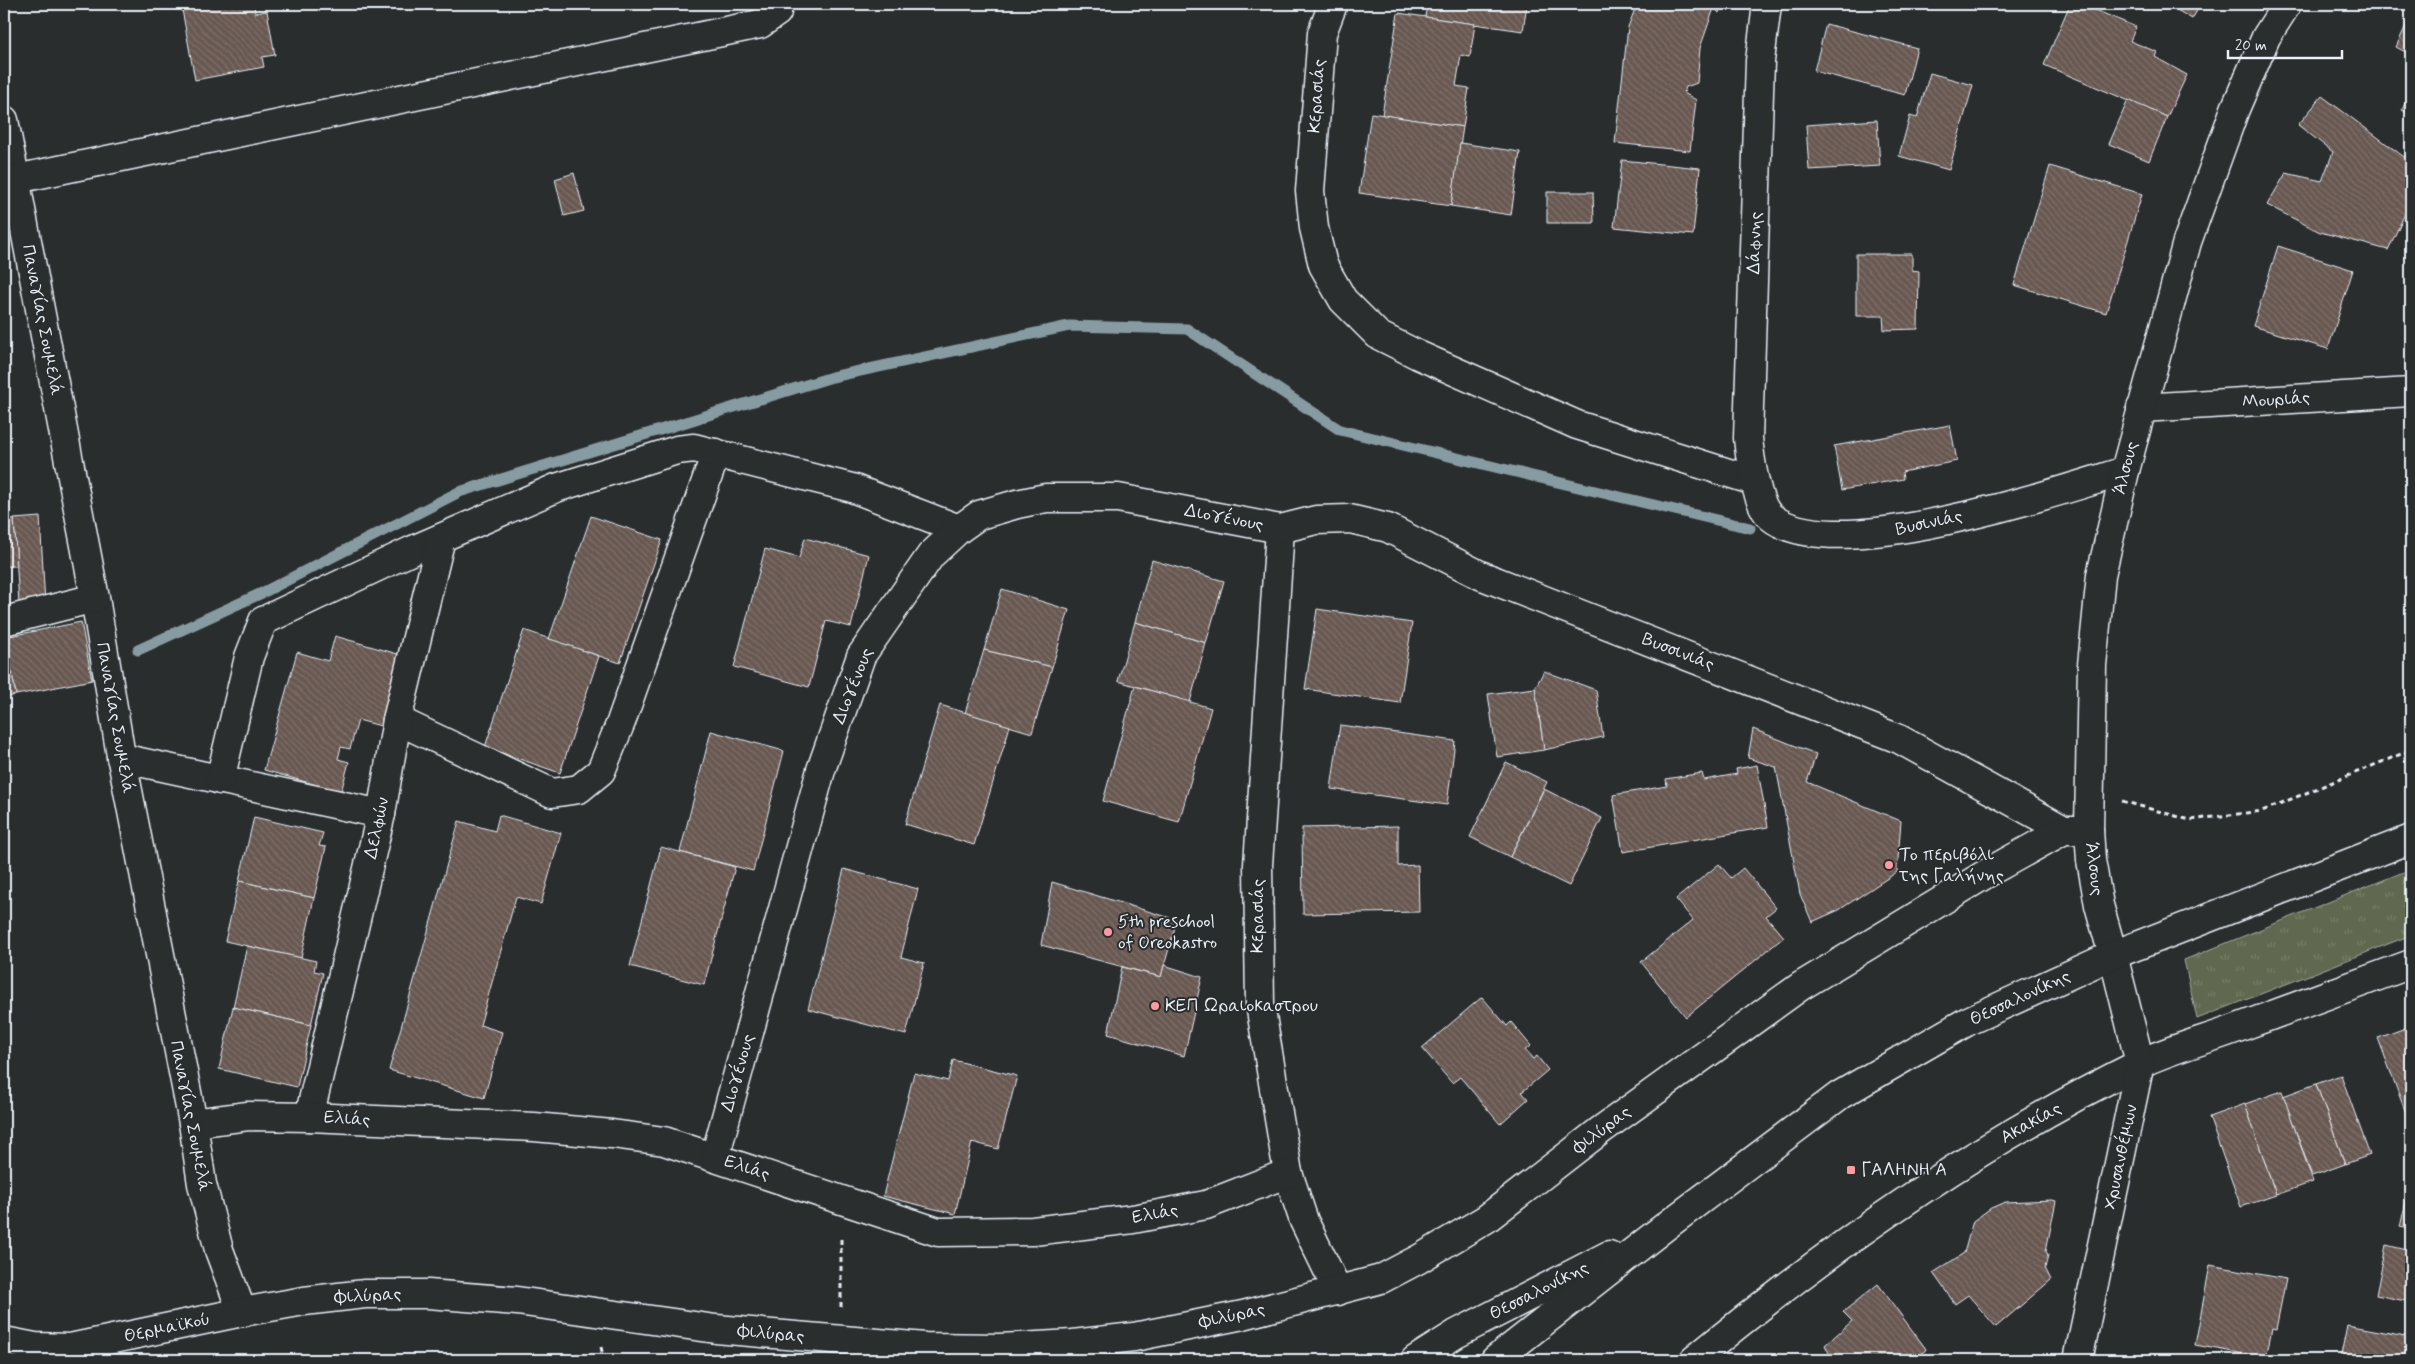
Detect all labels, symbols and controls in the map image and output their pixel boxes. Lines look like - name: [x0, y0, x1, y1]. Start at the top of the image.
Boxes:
- scale bar: [2228, 28, 2341, 60]
- text: 20 m: [2235, 36, 2267, 56]
- street label: Κερασιάς: [1302, 58, 1332, 134]
- street label: Δάφνης: [1742, 211, 1768, 275]
- street label: Παναγίας Σουμελά: [16, 243, 68, 397]
- street label: Μουριάς: [2241, 386, 2311, 414]
- street label: Άλσους: [2108, 439, 2144, 497]
- street label: Διογένους: [1182, 498, 1266, 537]
- street label: Βυσινιάς: [1893, 504, 1965, 542]
- street label: Βυσσινιάς: [1638, 627, 1718, 677]
- street label: Παναγίας Σουμελά: [90, 641, 140, 795]
- street label: Διογένους: [826, 644, 879, 728]
- street label: Δελφών: [359, 795, 395, 861]
- street label: Άλσους: [2079, 841, 2109, 897]
- place label: Το περιβόλι της Γαλήνης: [1898, 843, 2004, 888]
- marker: Το περιβόλι της Γαλήνης: [1883, 859, 1895, 871]
- street label: Κερασιάς: [1246, 879, 1270, 953]
- place label: 5th preschool of Oreokastro: [1118, 910, 1217, 955]
- marker: 5th preschool of Oreokastro: [1102, 926, 1114, 938]
- street label: Θεσσαλονίκης: [1966, 964, 2074, 1032]
- place label: ΚΕΠ Ωραιοκαστρου: [1165, 994, 1318, 1018]
- marker: ΚΕΠ Ωραιοκαστρου: [1149, 1000, 1161, 1012]
- street label: Διογένους: [714, 1031, 761, 1115]
- street label: Παναγίας Σουμελά: [164, 1039, 216, 1193]
- street label: Ακακίας: [1996, 1096, 2066, 1150]
- street label: Φιλύρας: [1567, 1100, 1636, 1160]
- street label: Χρυσανθέμων: [2097, 1102, 2144, 1212]
- street label: Ελιάς: [323, 1105, 371, 1133]
- street label: Ελιάς: [721, 1149, 773, 1187]
- place label: ΓΑΛΗΝΗ Α: [1861, 1158, 1947, 1182]
- marker: ΓΑΛΗΝΗ Α: [1845, 1164, 1857, 1176]
- street label: Ελιάς: [1130, 1198, 1180, 1230]
- street label: Θεσσαλονίκης: [1485, 1256, 1593, 1326]
- street label: Φιλύρας: [333, 1282, 402, 1310]
- street label: Φιλύρας: [1196, 1297, 1267, 1335]
- street label: Θερμαϊκού: [122, 1307, 212, 1349]
- street label: Φιλύρας: [736, 1319, 805, 1349]

